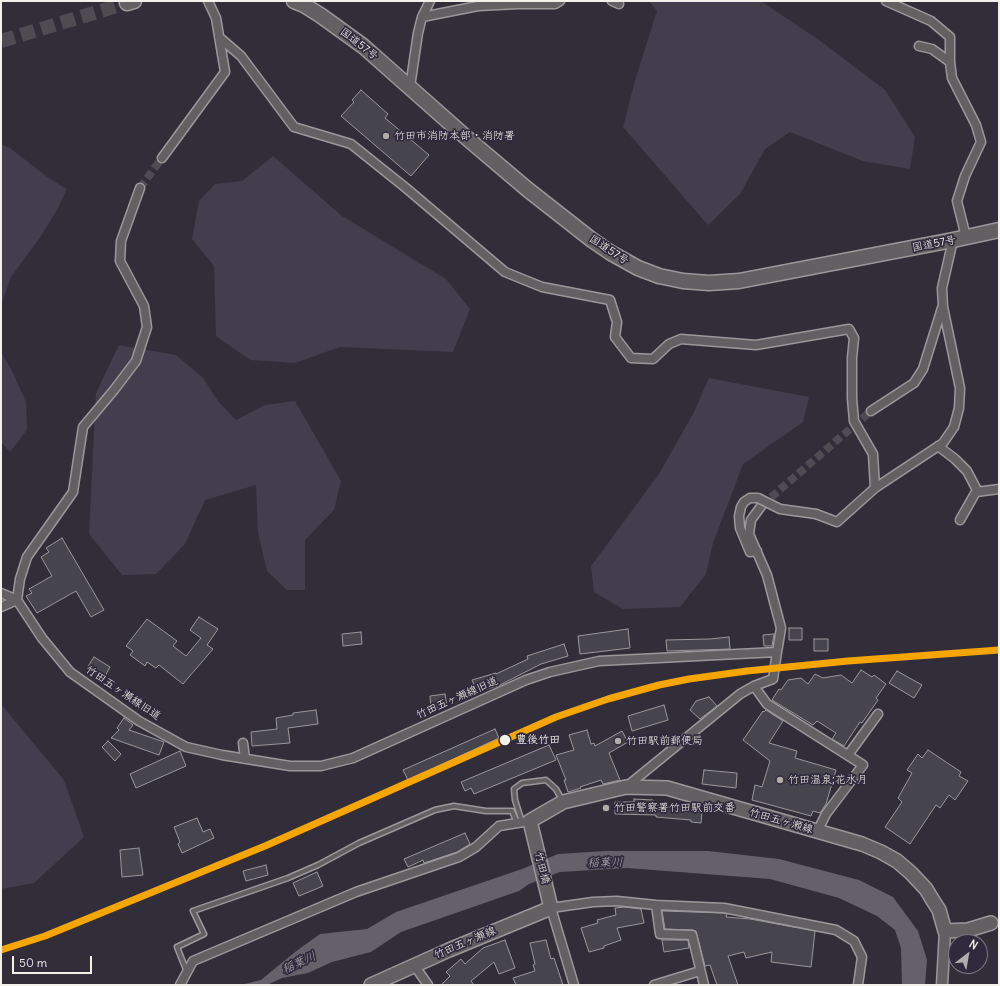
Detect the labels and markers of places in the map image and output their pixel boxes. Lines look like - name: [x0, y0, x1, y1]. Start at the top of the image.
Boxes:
- place label: 竹田市消防本部・消防署: [394, 129, 515, 143]
- marker: 竹田市消防本部・消防署: [381, 131, 391, 141]
- marker: 豊後竹田: [498, 733, 512, 747]
- place label: 豊後竹田: [516, 733, 560, 747]
- place label: 竹田駅前郵便局: [626, 734, 703, 748]
- marker: 竹田駅前郵便局: [613, 736, 623, 746]
- place label: 竹田温泉;花水月: [788, 773, 868, 787]
- marker: 竹田温泉;花水月: [775, 775, 785, 785]
- place label: 竹田警察署竹田駅前交番: [614, 801, 735, 815]
- marker: 竹田警察署竹田駅前交番: [601, 803, 611, 813]

